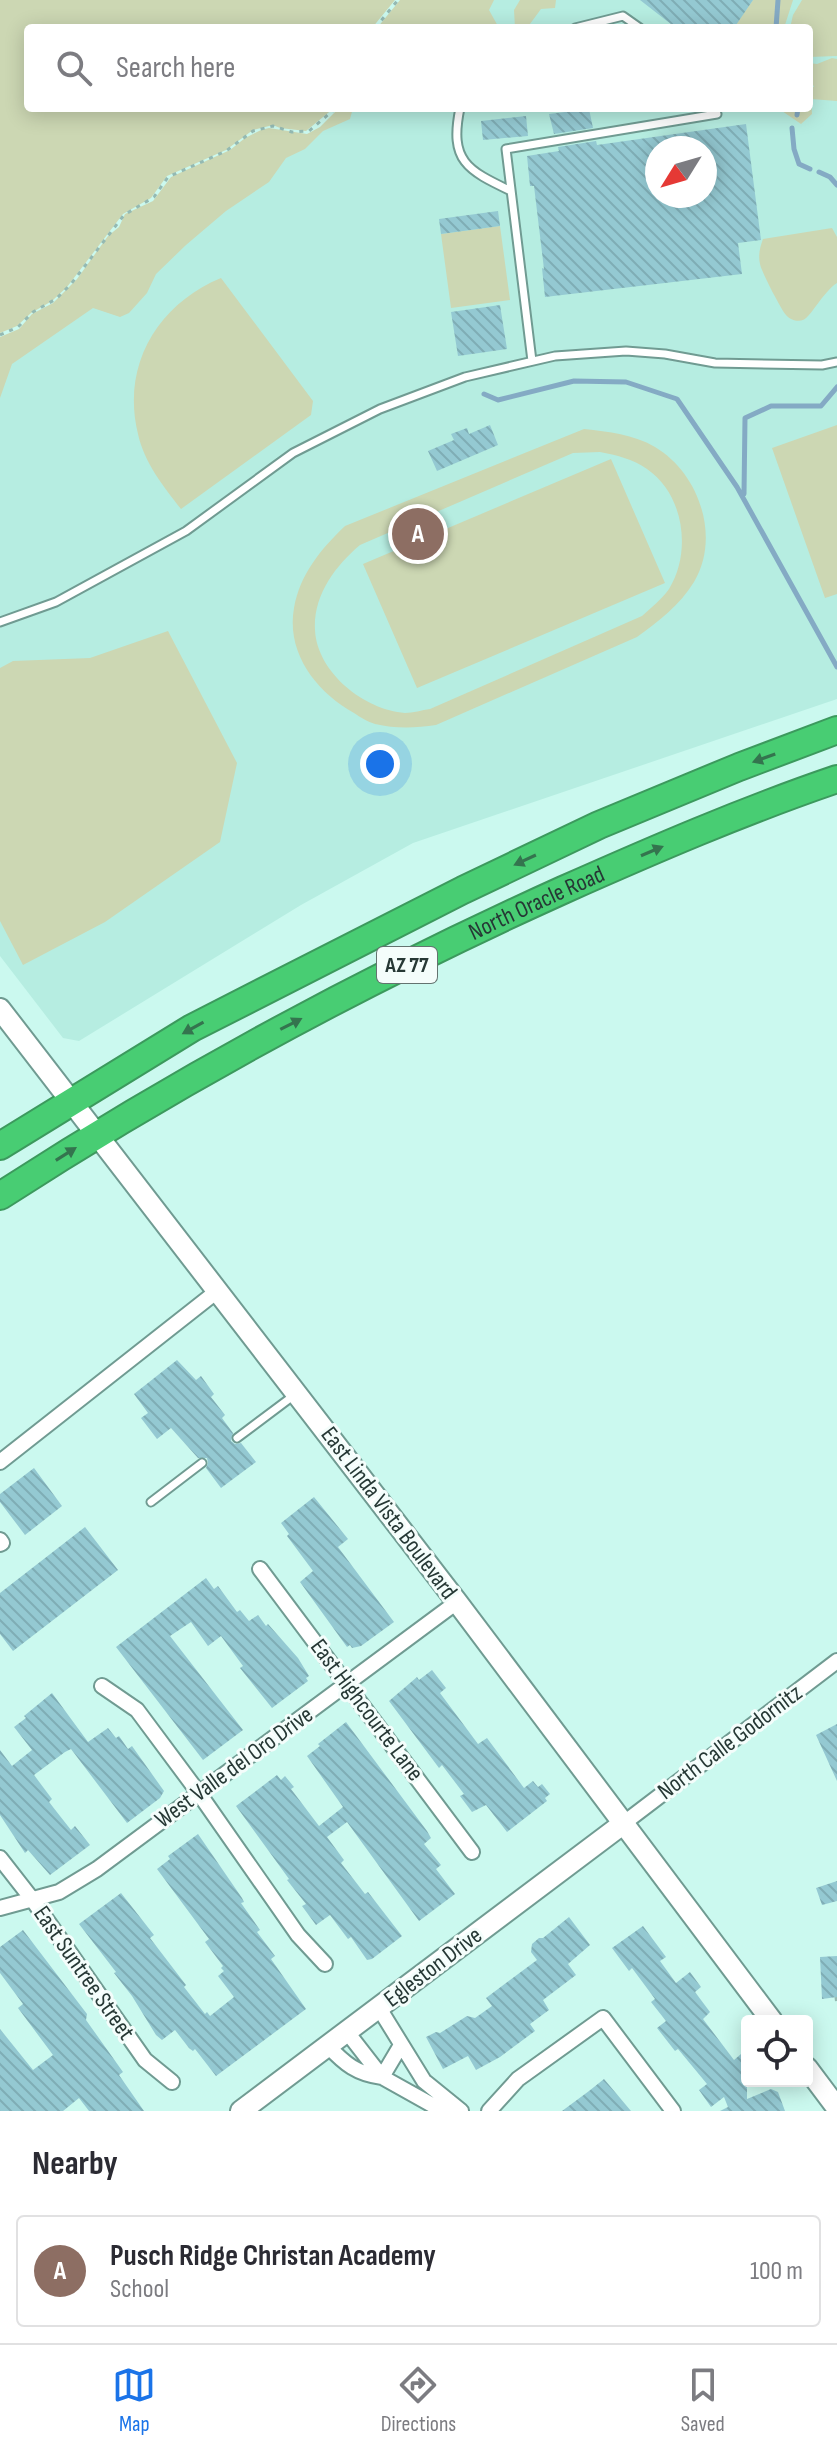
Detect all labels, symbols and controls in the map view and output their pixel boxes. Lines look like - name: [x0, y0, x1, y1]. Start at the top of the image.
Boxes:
- search box: [24, 24, 813, 112]
- icon: search: [52, 46, 96, 90]
- text: Search here: [116, 50, 235, 86]
- north arrow: [645, 136, 717, 208]
- pin: A: [392, 504, 444, 564]
- your location: [360, 744, 400, 784]
- one-way arrow: [752, 752, 776, 765]
- one-way arrow: [640, 844, 664, 857]
- one-way arrow: [513, 853, 537, 867]
- street label: North Oracle Road: [464, 859, 609, 946]
- road number: AZ 77: [377, 947, 437, 983]
- one-way arrow: [280, 1018, 303, 1031]
- one-way arrow: [182, 1020, 204, 1034]
- one-way arrow: [55, 1147, 77, 1161]
- street label: East Linda Vista Boulevard: [315, 1421, 463, 1605]
- street label: East Highcourte Lane: [304, 1633, 430, 1787]
- street label: North Calle Godornitz: [652, 1678, 808, 1806]
- street label: West Valle del Oro Drive: [149, 1700, 319, 1834]
- street label: East Suntree Street: [27, 1900, 141, 2046]
- street label: Egleston Drive: [378, 1921, 488, 2013]
- map controls: [741, 2015, 813, 2087]
- button: locate: [741, 2015, 813, 2087]
- text: Nearby: [32, 2143, 118, 2184]
- text: Pusch Ridge Christan Academy: [110, 2238, 436, 2274]
- text: A: [54, 2256, 66, 2287]
- text: 100 m: [750, 2256, 803, 2287]
- text: School: [110, 2274, 169, 2305]
- tab: Map: [112, 2363, 156, 2438]
- tab: Directions: [381, 2363, 456, 2438]
- tab: Saved: [681, 2363, 725, 2438]

